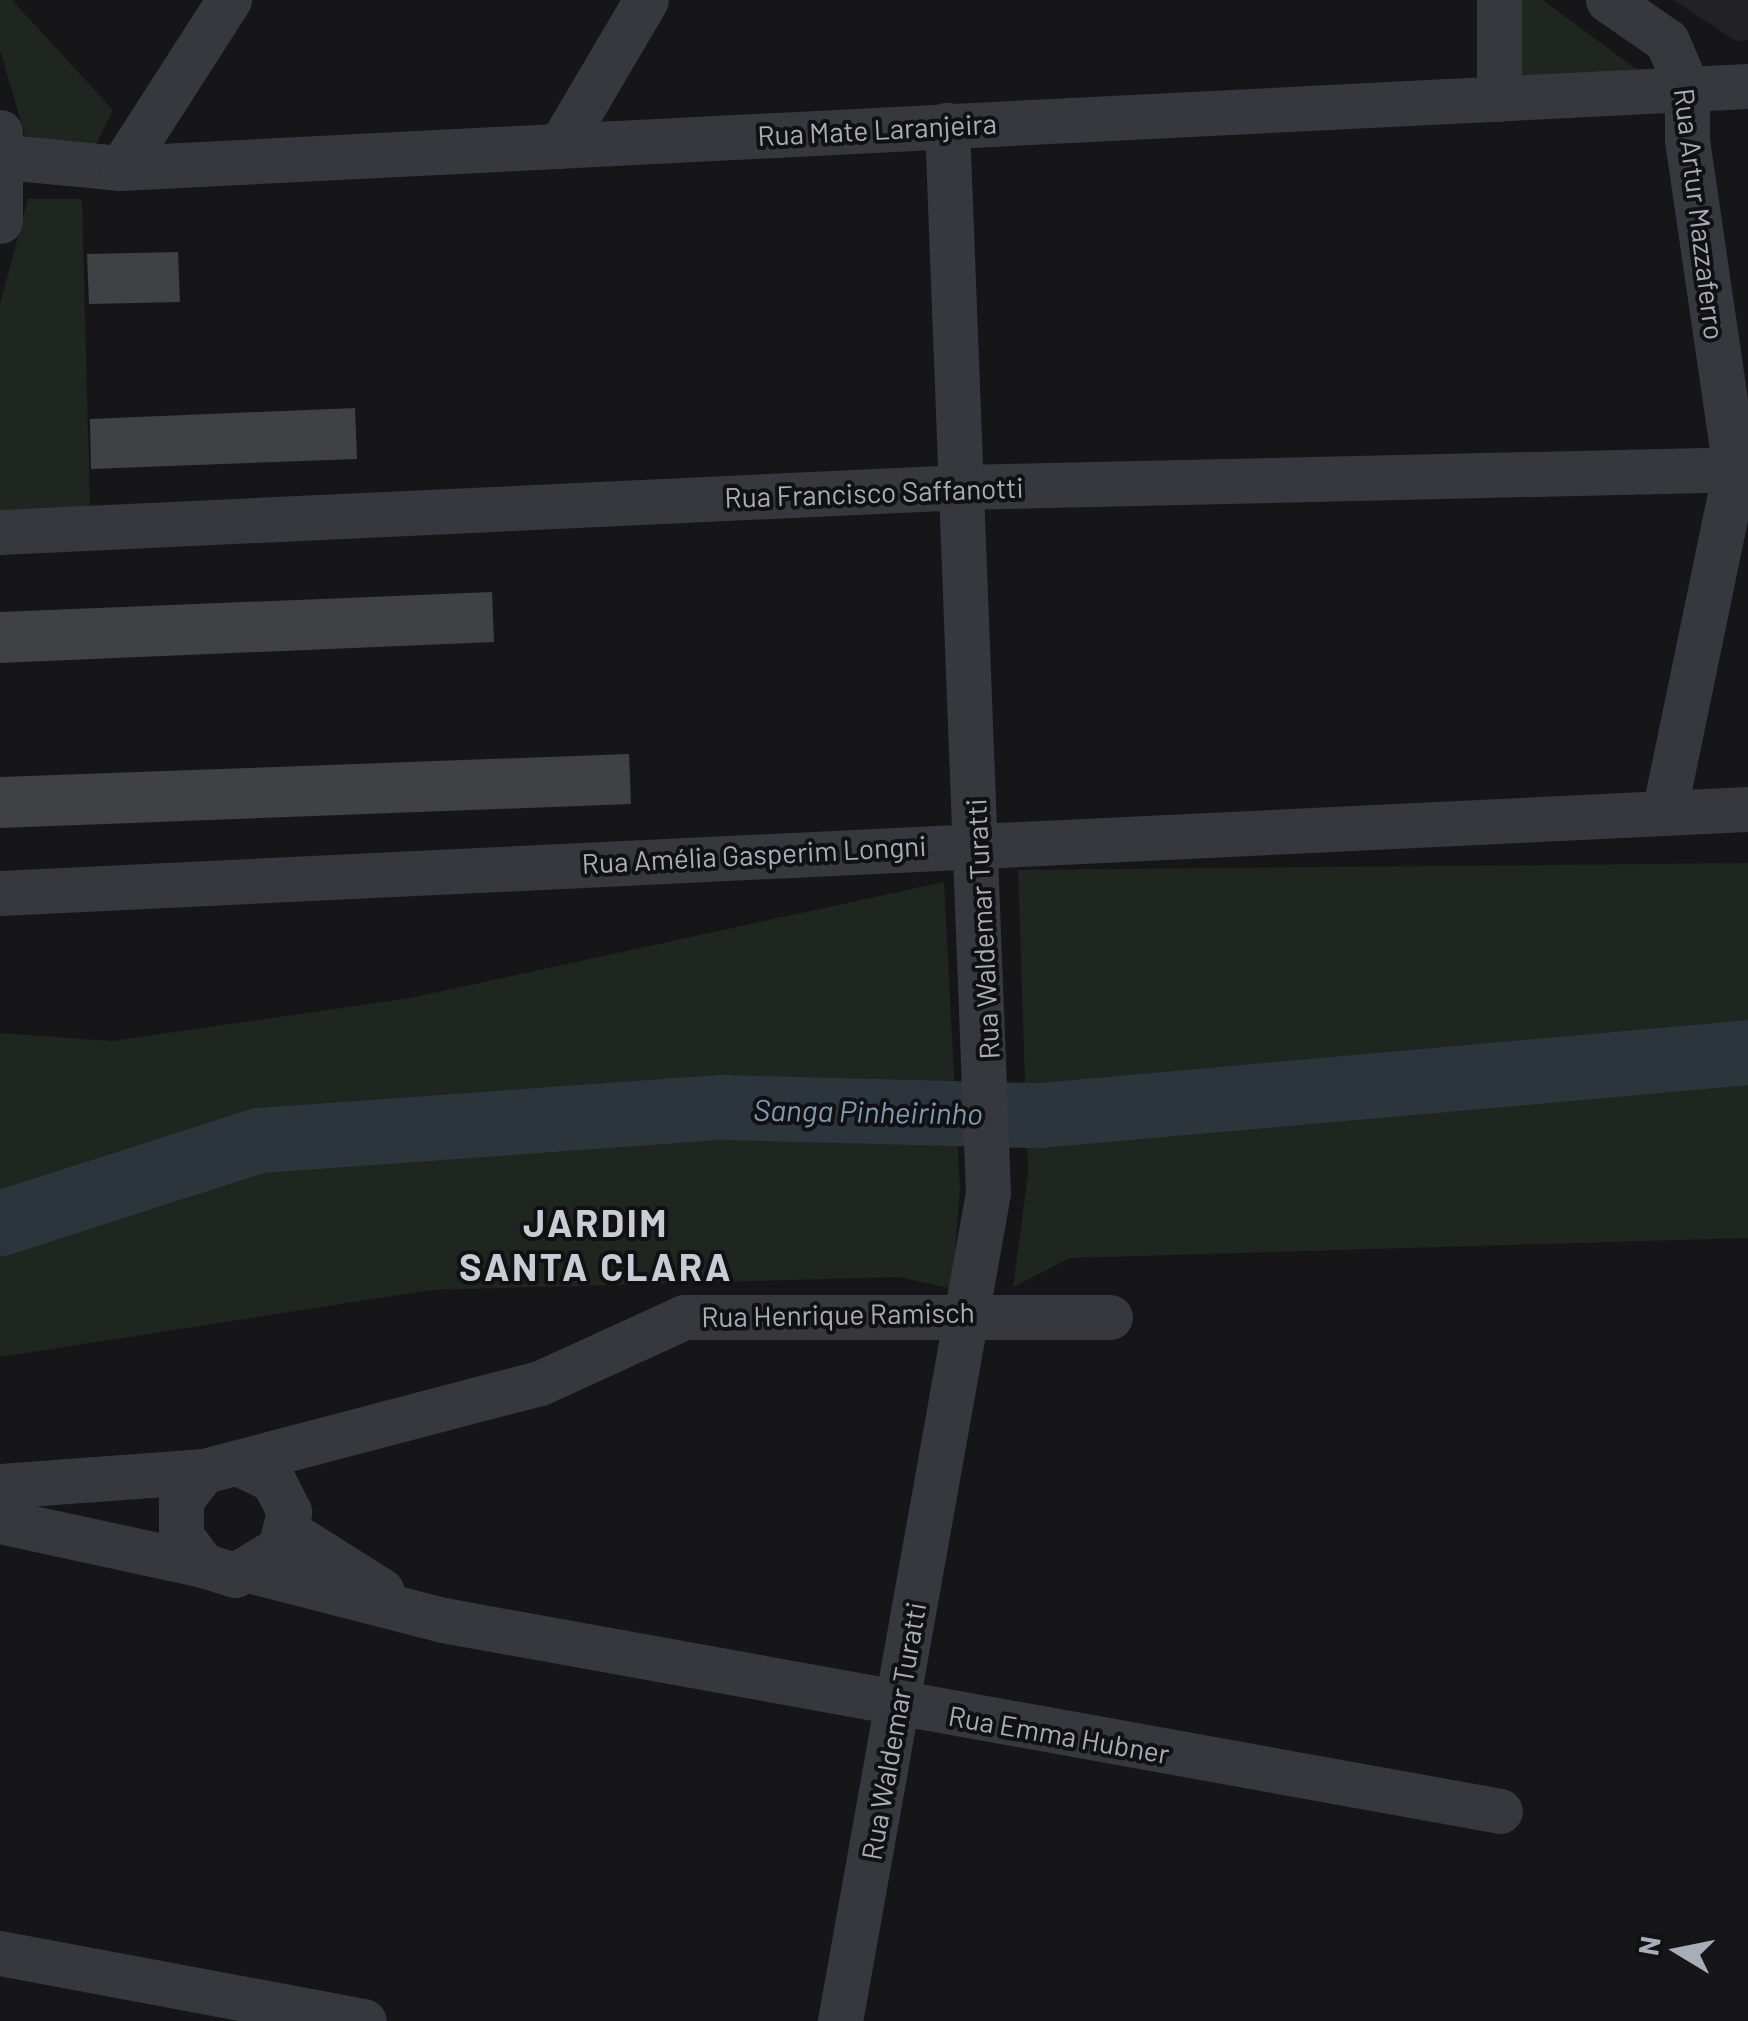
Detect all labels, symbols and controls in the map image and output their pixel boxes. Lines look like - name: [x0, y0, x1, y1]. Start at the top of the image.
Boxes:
- street label: Rua Artur Mazzaferro: [1668, 86, 1732, 342]
- street label: Rua Mate Laranjeira: [756, 106, 998, 152]
- street label: Rua Francisco Saffanotti: [724, 470, 1024, 514]
- street label: Rua Waldemar Turatti: [958, 798, 1006, 1060]
- street label: Rua Amélia Gasperim Longni: [581, 828, 927, 880]
- water label: Sanga Pinheirinho: [753, 1091, 983, 1131]
- district label: JARDIM SANTA CLARA: [459, 1200, 733, 1290]
- street label: Rua Henrique Ramisch: [701, 1295, 975, 1333]
- street label: Rua Waldemar Turatti: [854, 1600, 932, 1862]
- street label: Rua Emma Hubner: [946, 1698, 1172, 1770]
- north arrow: [1628, 1901, 1728, 2001]
- text: N: [1630, 1934, 1667, 1958]

